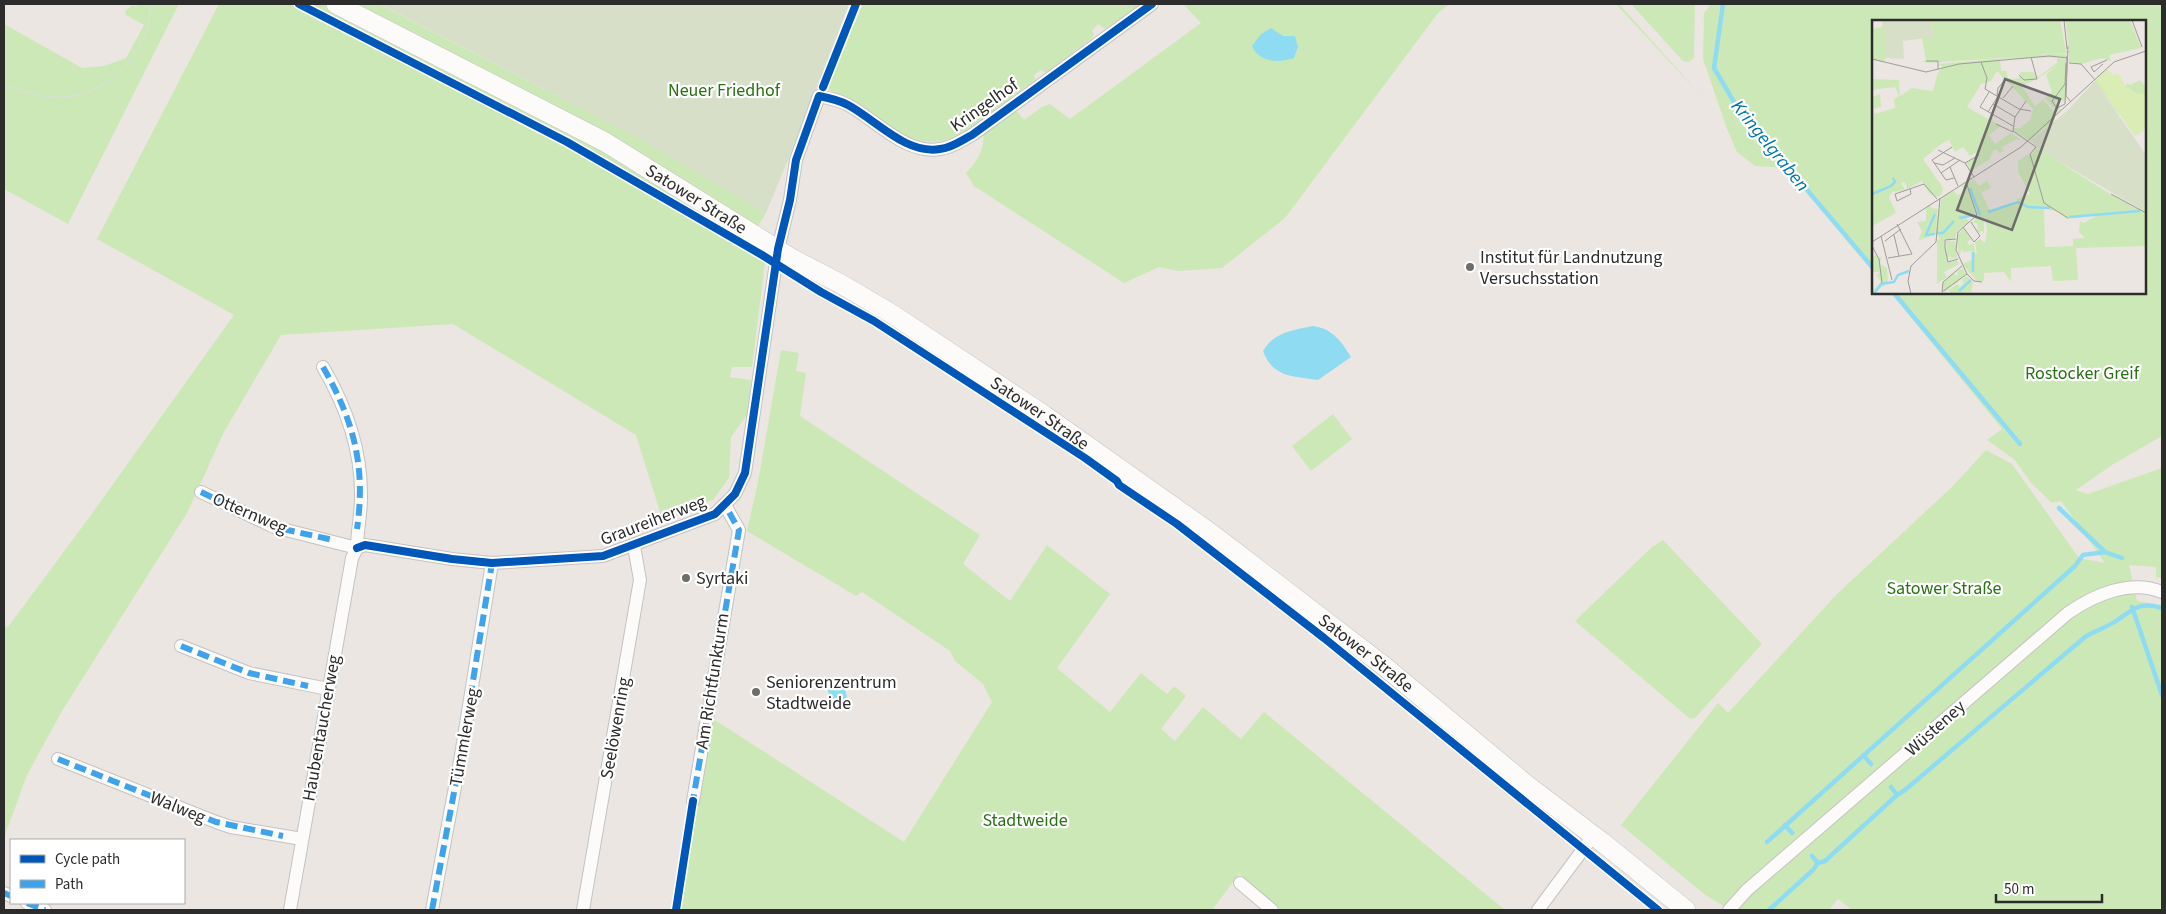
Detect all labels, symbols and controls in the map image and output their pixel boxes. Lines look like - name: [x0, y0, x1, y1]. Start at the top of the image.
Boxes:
- inset map: [1872, 20, 2146, 294]
- street label: Kringelhof: [945, 72, 1024, 138]
- park label: Neuer Friedhof: [668, 78, 781, 103]
- water label: Kringelgraben: [1724, 94, 1815, 198]
- street label: Satower Straße: [641, 158, 752, 240]
- place label: Institut für Landnutzung Versuchsstation: [1480, 245, 1662, 291]
- marker: Institut für Landnutzung Versuchsstation: [1464, 261, 1476, 273]
- park label: Rostocker Greif: [2025, 361, 2140, 386]
- street label: Satower Straße: [985, 371, 1094, 456]
- street label: Otternweg: [208, 486, 291, 540]
- street label: Graureiherweg: [597, 489, 710, 552]
- place label: Syrtaki: [696, 566, 748, 591]
- marker: Syrtaki: [680, 572, 692, 584]
- park label: Satower Straße: [1886, 576, 2002, 601]
- street label: Satower Straße: [1313, 608, 1419, 699]
- street label: Am Richtfunkturm: [689, 611, 736, 751]
- street label: Haubentaucherweg: [296, 653, 347, 803]
- place label: Seniorenzentrum Stadtweide: [766, 670, 897, 716]
- street label: Seelöwenring: [594, 675, 637, 781]
- street label: Tümmlerweg: [444, 686, 485, 788]
- marker: Seniorenzentrum Stadtweide: [750, 686, 762, 698]
- street label: Wüsteney: [1900, 694, 1971, 762]
- street label: Walweg: [146, 785, 209, 830]
- park label: Stadtweide: [982, 808, 1068, 833]
- legend: [10, 839, 185, 904]
- text: Cycle path: [55, 849, 120, 870]
- scale bar: [1996, 872, 2102, 904]
- text: Path: [55, 874, 83, 895]
- text: 50 m: [2004, 879, 2034, 900]

